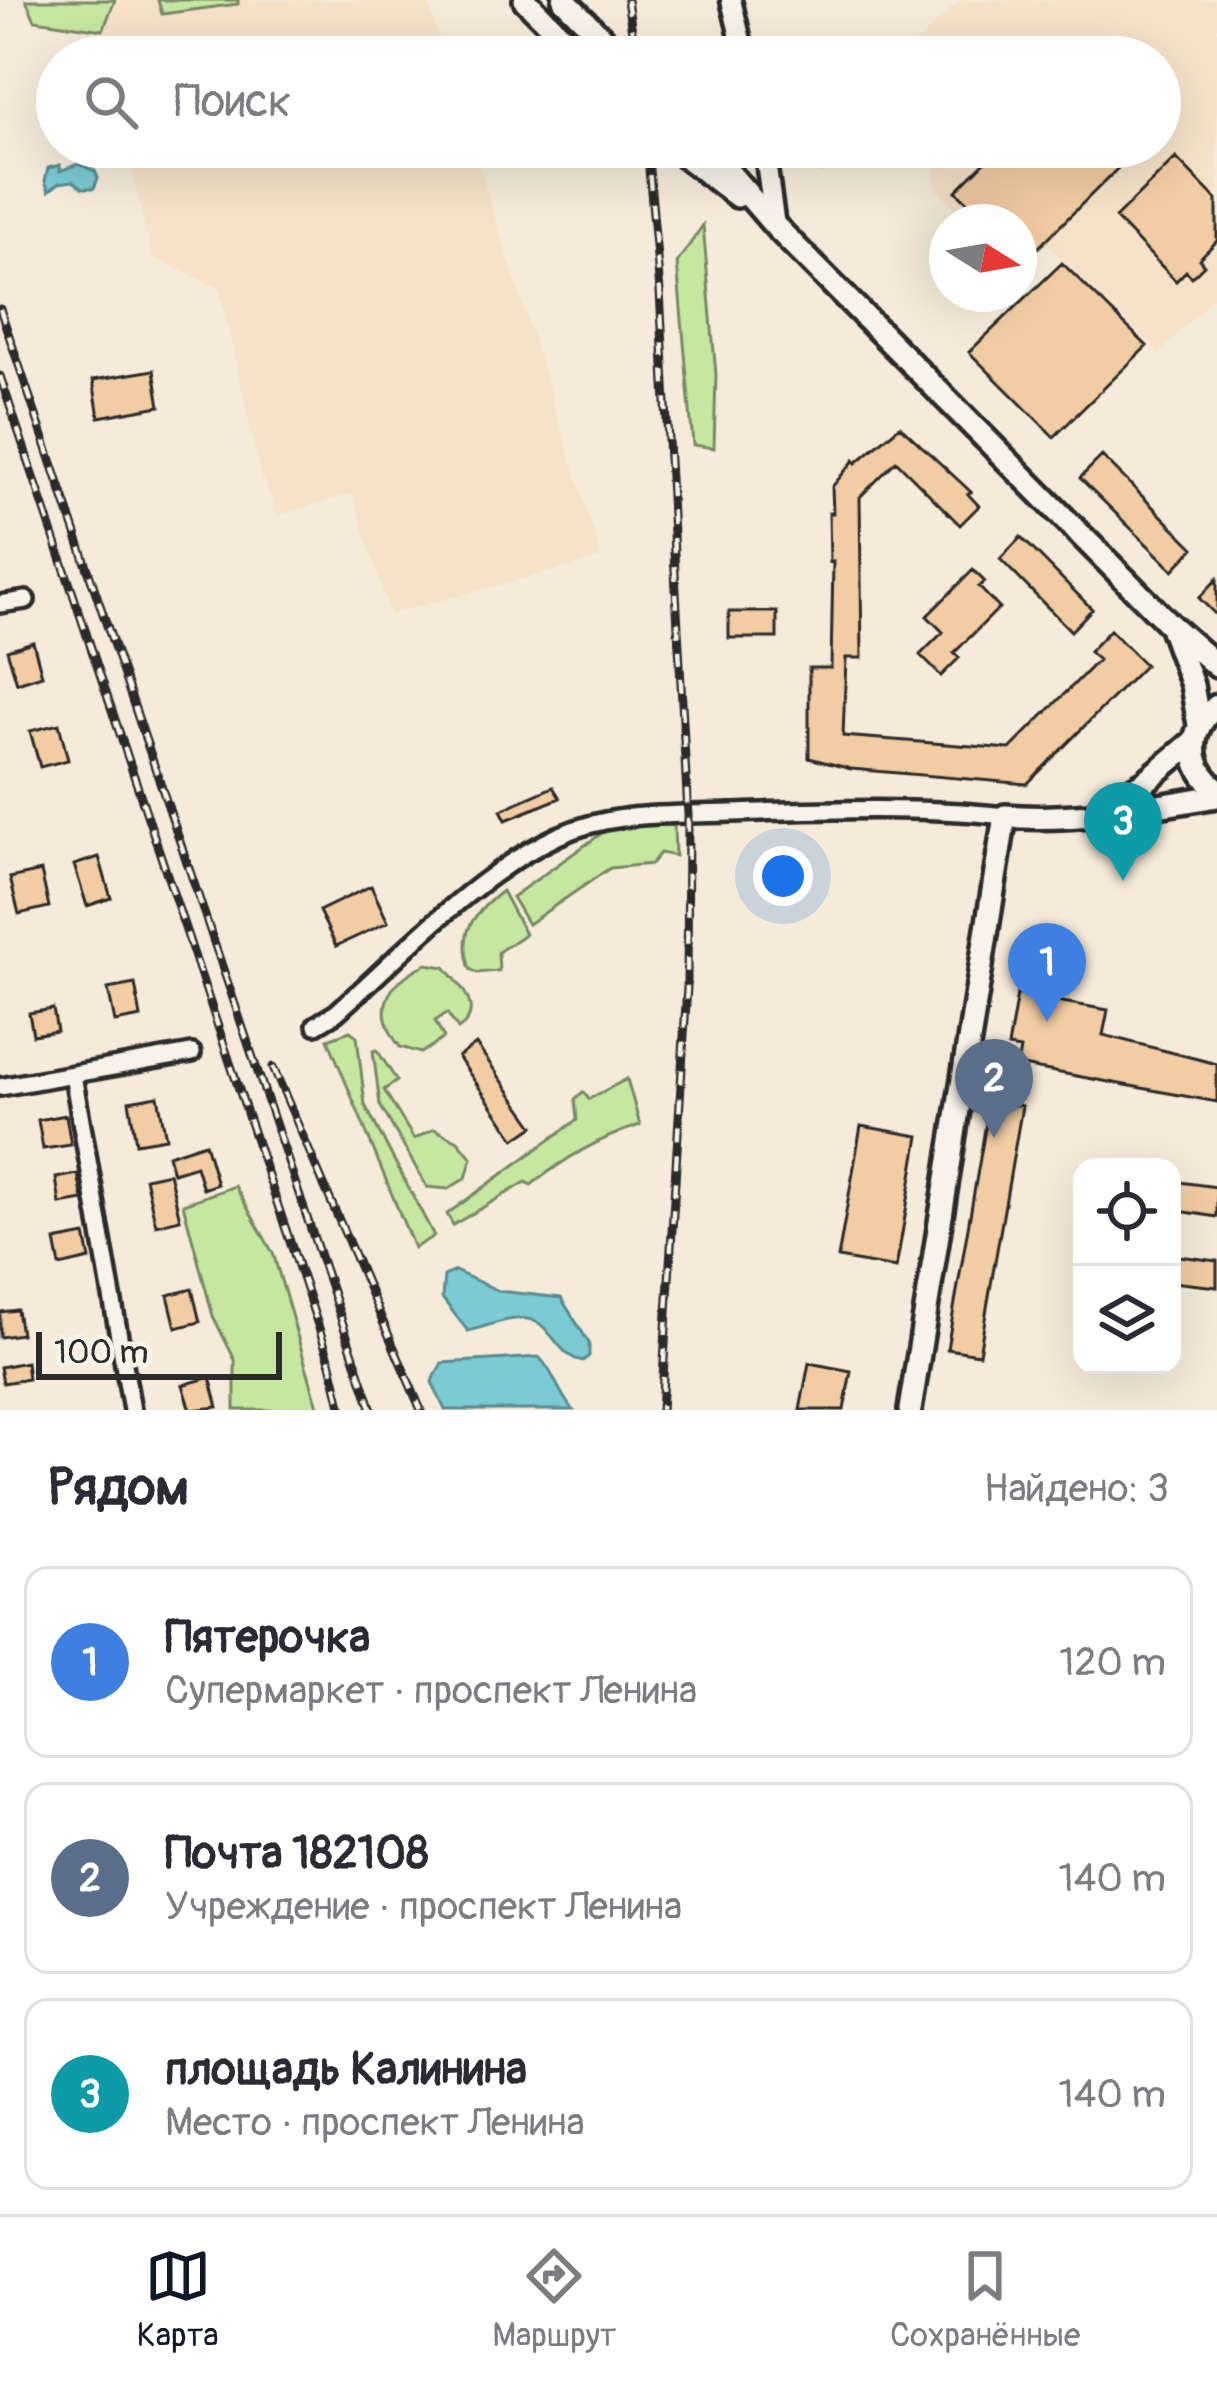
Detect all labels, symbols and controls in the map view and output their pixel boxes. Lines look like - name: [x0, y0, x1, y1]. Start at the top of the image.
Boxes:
- search box: [36, 36, 1181, 168]
- icon: search: [78, 69, 144, 135]
- text: Поиск: [174, 74, 291, 130]
- north arrow: [929, 204, 1037, 312]
- pin: 3: [1084, 782, 1162, 881]
- your location: [753, 846, 813, 906]
- pin: 1: [1008, 923, 1086, 1022]
- pin: 2: [955, 1039, 1033, 1138]
- map controls: [1073, 1158, 1181, 1374]
- button: locate: [1073, 1158, 1181, 1266]
- button: layers: [1073, 1266, 1181, 1374]
- scale bar: [36, 1326, 282, 1379]
- text: 100 m: [54, 1332, 148, 1373]
- text: Рядом: [48, 1456, 189, 1520]
- text: Найдено: 3: [984, 1464, 1169, 1513]
- text: Пятерочка: [165, 1610, 370, 1666]
- text: 1: [82, 1638, 98, 1687]
- text: 120 m: [1059, 1638, 1166, 1687]
- text: Супермаркет · проспект Ленина: [165, 1666, 697, 1715]
- text: Почта 182108: [165, 1826, 429, 1882]
- text: 2: [79, 1854, 101, 1903]
- text: 140 m: [1058, 1854, 1166, 1903]
- text: Учреждение · проспект Ленина: [165, 1882, 682, 1931]
- text: площадь Калинина: [165, 2042, 527, 2098]
- text: 3: [79, 2070, 101, 2119]
- text: 140 m: [1058, 2070, 1166, 2119]
- text: Место · проспект Ленина: [165, 2098, 585, 2147]
- tab: Карта: [137, 2243, 219, 2356]
- tab: Маршрут: [492, 2243, 616, 2356]
- tab: Сохранённые: [890, 2243, 1080, 2356]

